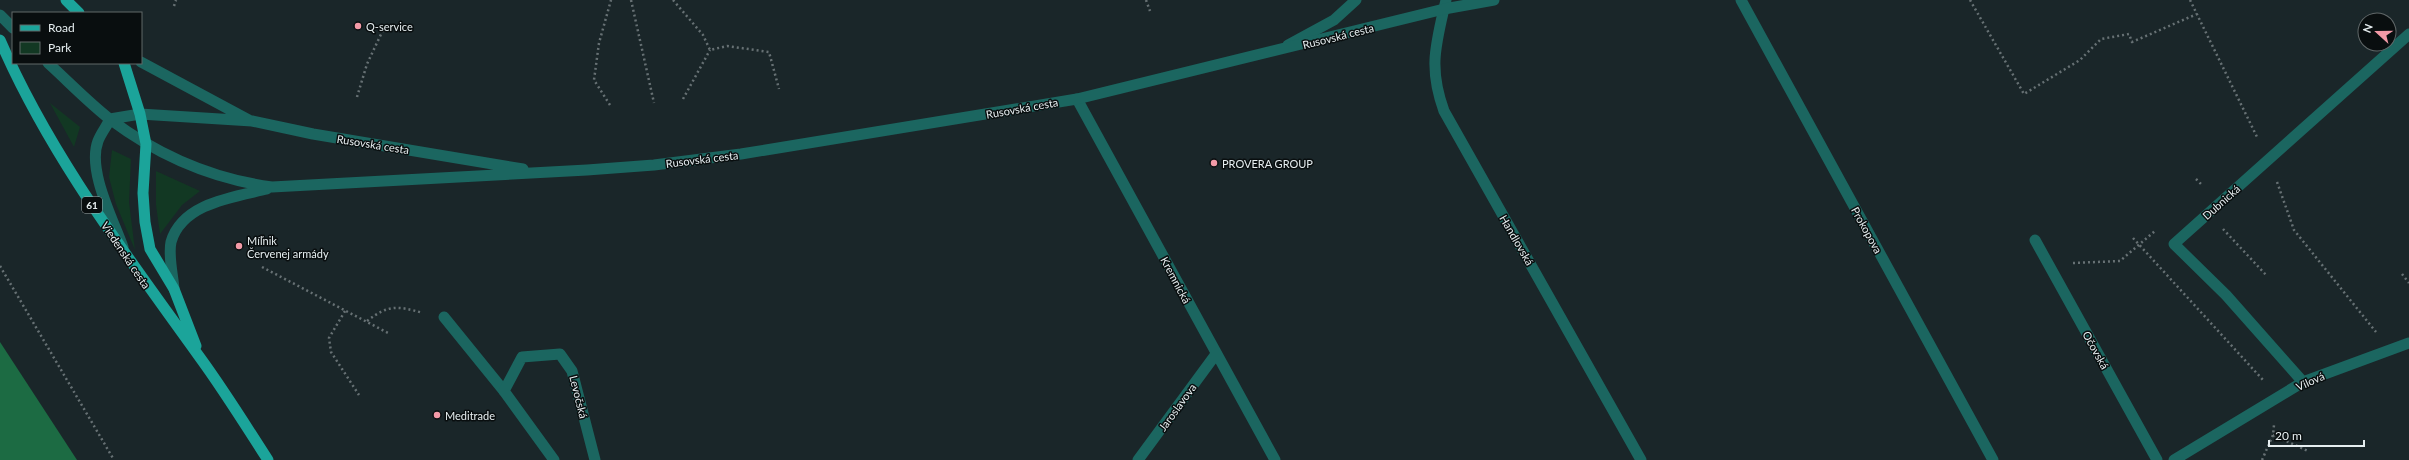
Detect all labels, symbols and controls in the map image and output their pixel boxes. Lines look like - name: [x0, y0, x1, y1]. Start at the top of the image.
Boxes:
- legend: [12, 12, 142, 64]
- north arrow: [2357, 12, 2397, 52]
- text: Road: [48, 20, 75, 35]
- place label: Q-service: [366, 20, 413, 33]
- marker: Q-service: [353, 21, 363, 31]
- street label: Rusovská cesta: [1301, 21, 1375, 51]
- text: N: [2360, 22, 2375, 35]
- text: Park: [48, 40, 72, 55]
- street label: Rusovská cesta: [985, 95, 1059, 121]
- street label: Rusovská cesta: [336, 132, 410, 156]
- street label: Rusovská cesta: [665, 148, 739, 170]
- place label: PROVERA GROUP: [1222, 157, 1313, 170]
- marker: PROVERA GROUP: [1209, 158, 1219, 168]
- street label: Dubnická: [2200, 182, 2242, 222]
- road number: 61: [82, 197, 102, 213]
- street label: Prokopova: [1849, 204, 1885, 256]
- street label: Handlovská: [1497, 212, 1537, 268]
- street label: Viedenská cesta: [99, 219, 153, 291]
- place label: Míľnik Červenej armády: [247, 234, 329, 260]
- marker: Míľnik Červenej armády: [234, 241, 244, 251]
- street label: Kremnická: [1158, 254, 1194, 306]
- street label: Očovská: [2080, 329, 2112, 371]
- street label: Vilová: [2294, 369, 2326, 393]
- street label: Levočská: [567, 374, 591, 420]
- street label: Jaroslavova: [1156, 381, 1198, 433]
- place label: Meditrade: [445, 409, 495, 422]
- marker: Meditrade: [432, 410, 442, 420]
- scale bar: [2269, 422, 2364, 448]
- text: 20 m: [2275, 428, 2302, 443]

